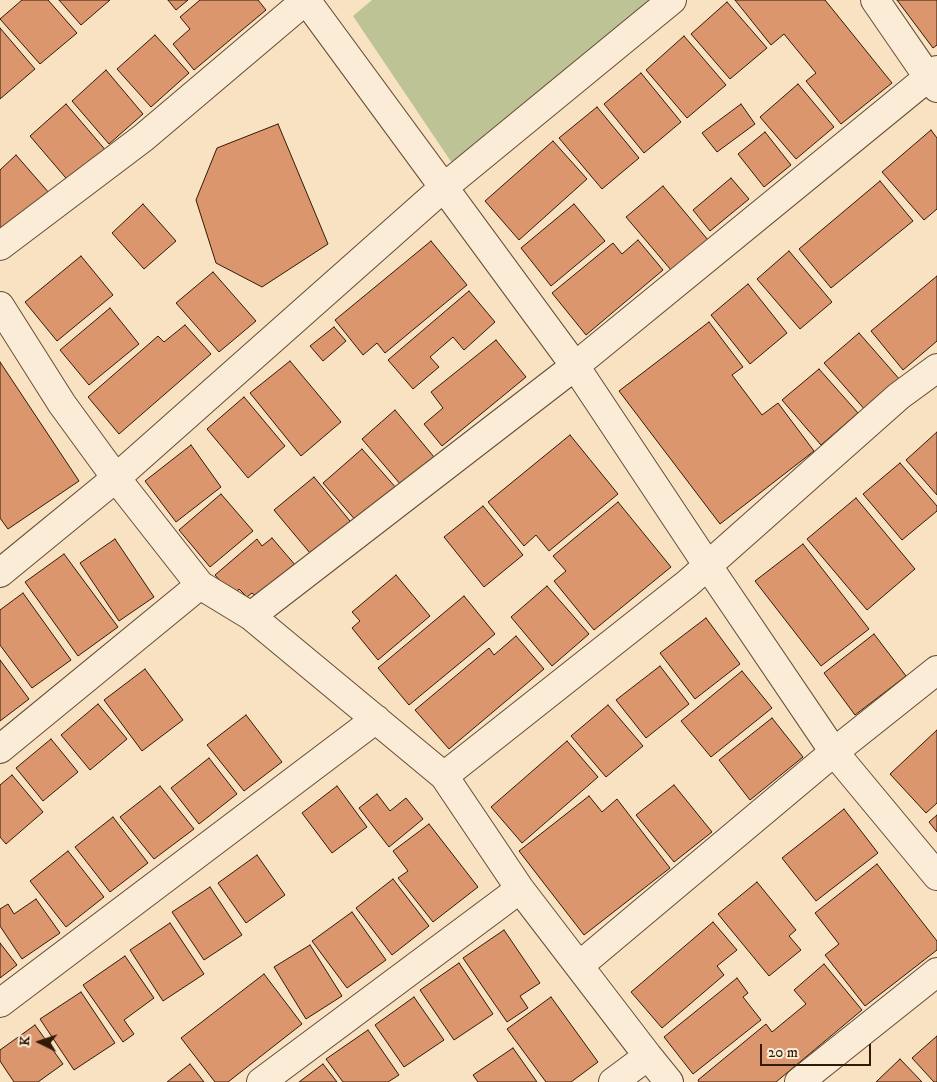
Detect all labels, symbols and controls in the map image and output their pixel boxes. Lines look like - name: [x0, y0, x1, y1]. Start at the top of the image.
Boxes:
- north arrow: [15, 1017, 65, 1067]
- scale bar: [762, 1034, 873, 1066]
- text: K: [16, 1035, 34, 1046]
- text: 20 m: [768, 1043, 798, 1062]

